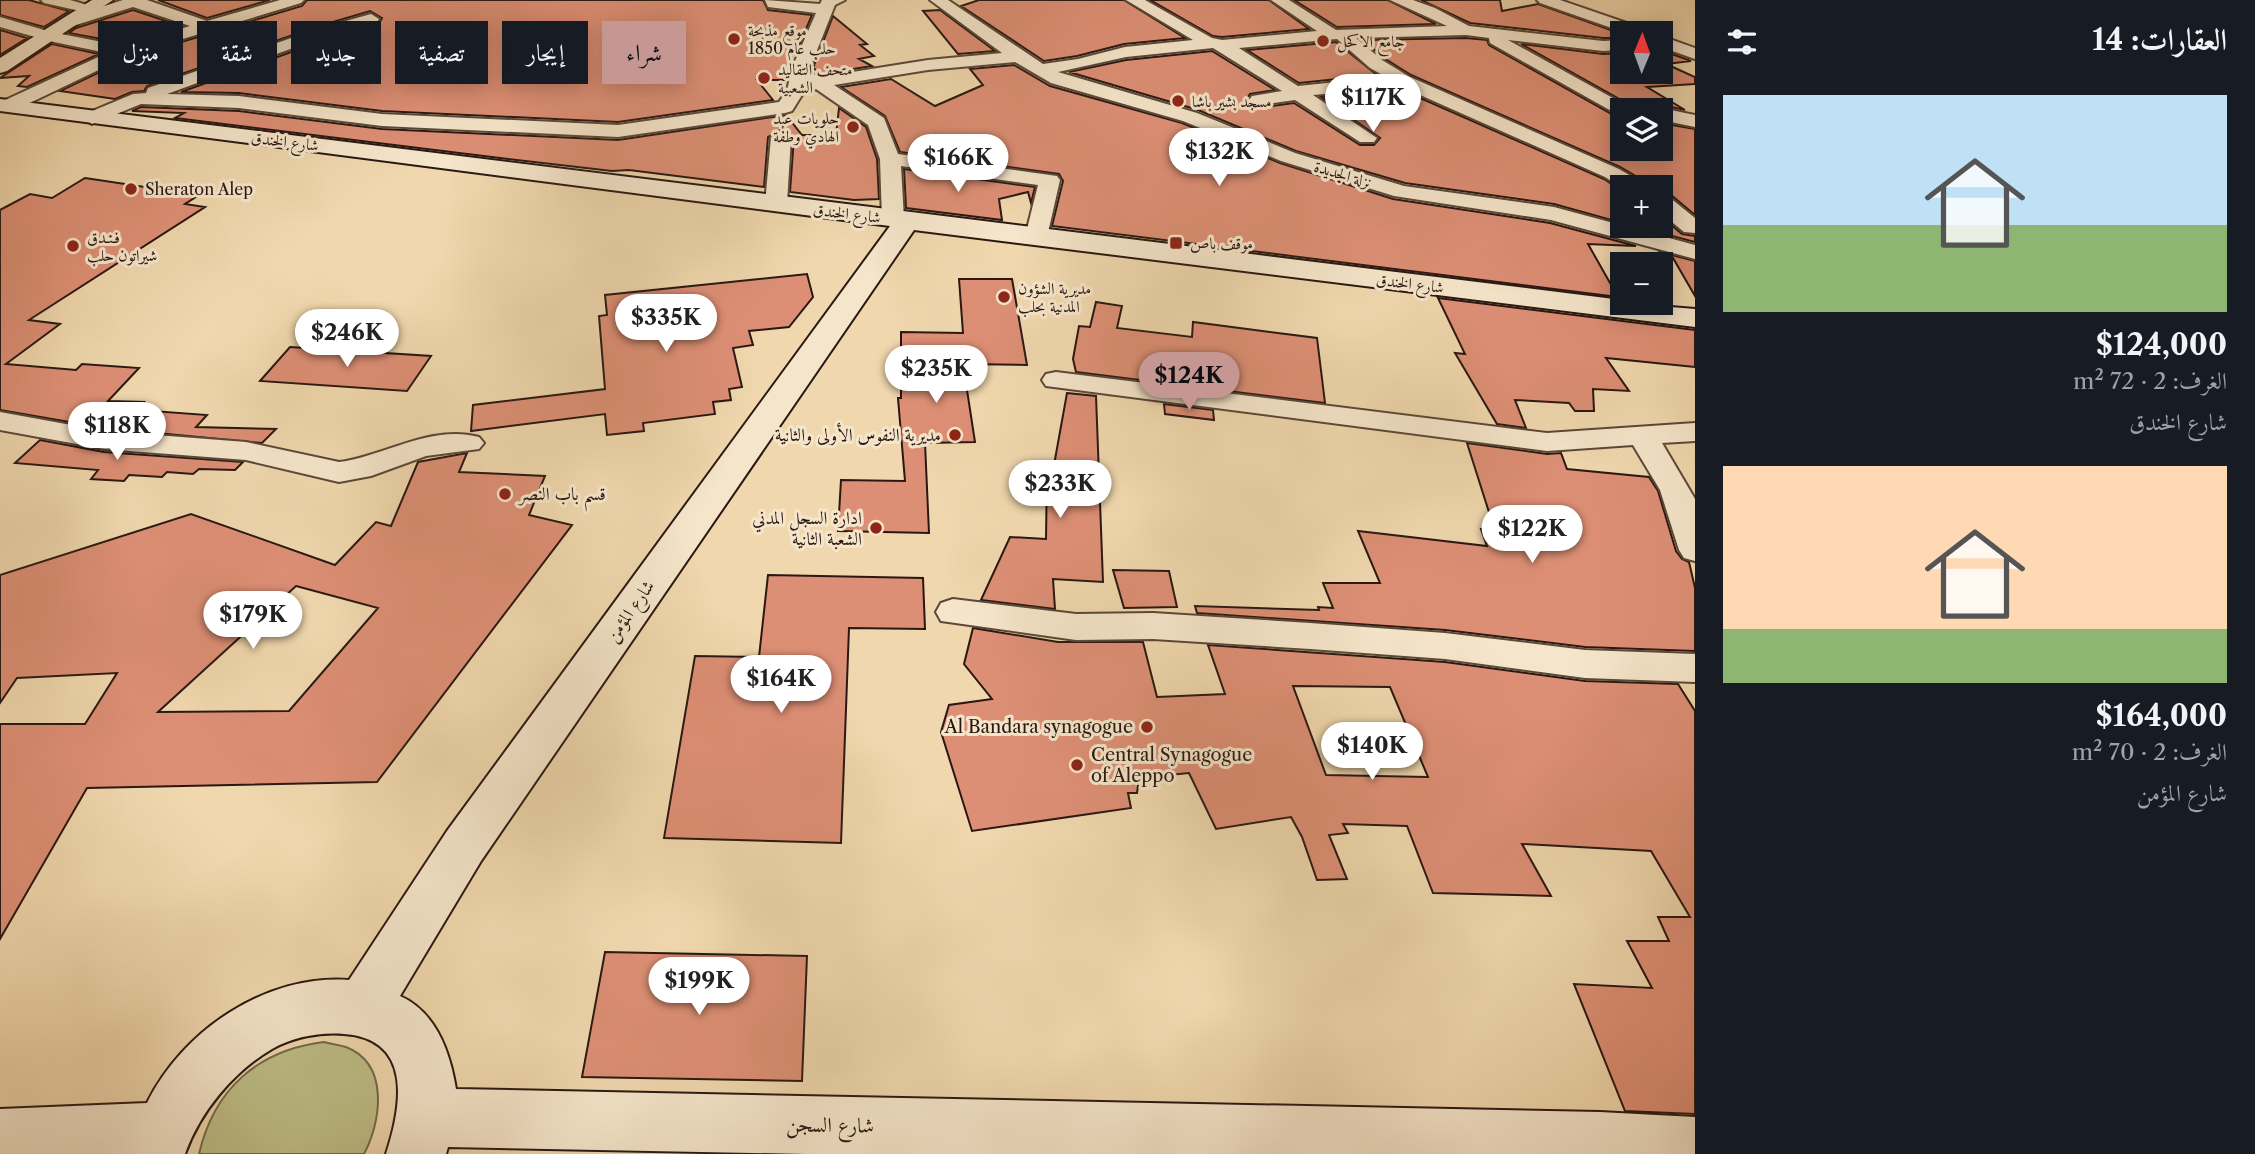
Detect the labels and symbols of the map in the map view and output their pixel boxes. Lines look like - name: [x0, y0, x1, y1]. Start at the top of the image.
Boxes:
- place label: موقع مذبحة حلب عام 1850: [748, 20, 836, 63]
- north arrow: [1610, 21, 1673, 84]
- marker: موقع مذبحة حلب عام 1850: [726, 31, 742, 47]
- place label: جامع الاكحل: [1337, 31, 1405, 57]
- marker: جامع الاكحل: [1315, 33, 1331, 49]
- place label: متحف التقاليد الشعبية: [778, 59, 852, 97]
- marker: متحف التقاليد الشعبية: [756, 70, 772, 86]
- pin: $117K: [1324, 74, 1422, 134]
- place label: مسجد بشير باشا: [1192, 91, 1272, 111]
- marker: مسجد بشير باشا: [1170, 93, 1186, 109]
- place label: حلويات عبد الهادي وطفة: [773, 108, 839, 149]
- marker: حلويات عبد الهادي وطفة: [845, 119, 861, 135]
- street label: شارع الخندق: [250, 127, 320, 159]
- pin: $132K: [1170, 128, 1268, 188]
- pin: $166K: [909, 134, 1007, 194]
- street label: نزلة الجديدة: [1312, 156, 1374, 192]
- place label: Sheraton Alep: [145, 179, 253, 199]
- marker: Sheraton Alep: [123, 181, 139, 197]
- street label: شارع الخندق: [812, 199, 882, 231]
- place label: فـنـدق شيراتون حلب: [87, 227, 157, 266]
- place label: موقف باص: [1190, 233, 1253, 254]
- marker: موقف باص: [1168, 235, 1184, 251]
- marker: فـنـدق شيراتون حلب: [65, 238, 81, 254]
- street label: شارع الخندق: [1375, 269, 1445, 301]
- place label: مديرية الشؤون المدنية بحلب: [1018, 278, 1091, 317]
- marker: مديرية الشؤون المدنية بحلب: [996, 289, 1012, 305]
- pin: $335K: [617, 294, 715, 354]
- pin: $246K: [298, 310, 396, 369]
- pin: $235K: [887, 346, 985, 405]
- pin: $124K: [1140, 352, 1238, 412]
- pin: $118K: [68, 402, 166, 462]
- place label: مديرية النفوس الأولى والثانية: [775, 422, 941, 446]
- marker: مديرية النفوس الأولى والثانية: [947, 427, 963, 443]
- pin: $233K: [1011, 461, 1109, 520]
- place label: قسم باب النصر: [517, 483, 606, 512]
- marker: قسم باب النصر: [497, 486, 513, 502]
- pin: $122K: [1483, 505, 1581, 565]
- place label: ادارة السجل المدني الشعبة الثانية: [752, 507, 862, 550]
- marker: ادارة السجل المدني الشعبة الثانية: [868, 520, 884, 536]
- street label: شارع المؤمن: [601, 576, 663, 649]
- pin: $179K: [204, 592, 302, 651]
- pin: $164K: [732, 656, 830, 715]
- place label: Al Bandara synagogue: [944, 716, 1133, 738]
- marker: Al Bandara synagogue: [1139, 719, 1155, 735]
- pin: $140K: [1323, 722, 1421, 782]
- place label: Central Synagogue of Aleppo: [1091, 744, 1252, 787]
- marker: Central Synagogue of Aleppo: [1069, 757, 1085, 773]
- pin: $199K: [650, 958, 748, 1017]
- street label: شارع السجن: [786, 1111, 874, 1144]

